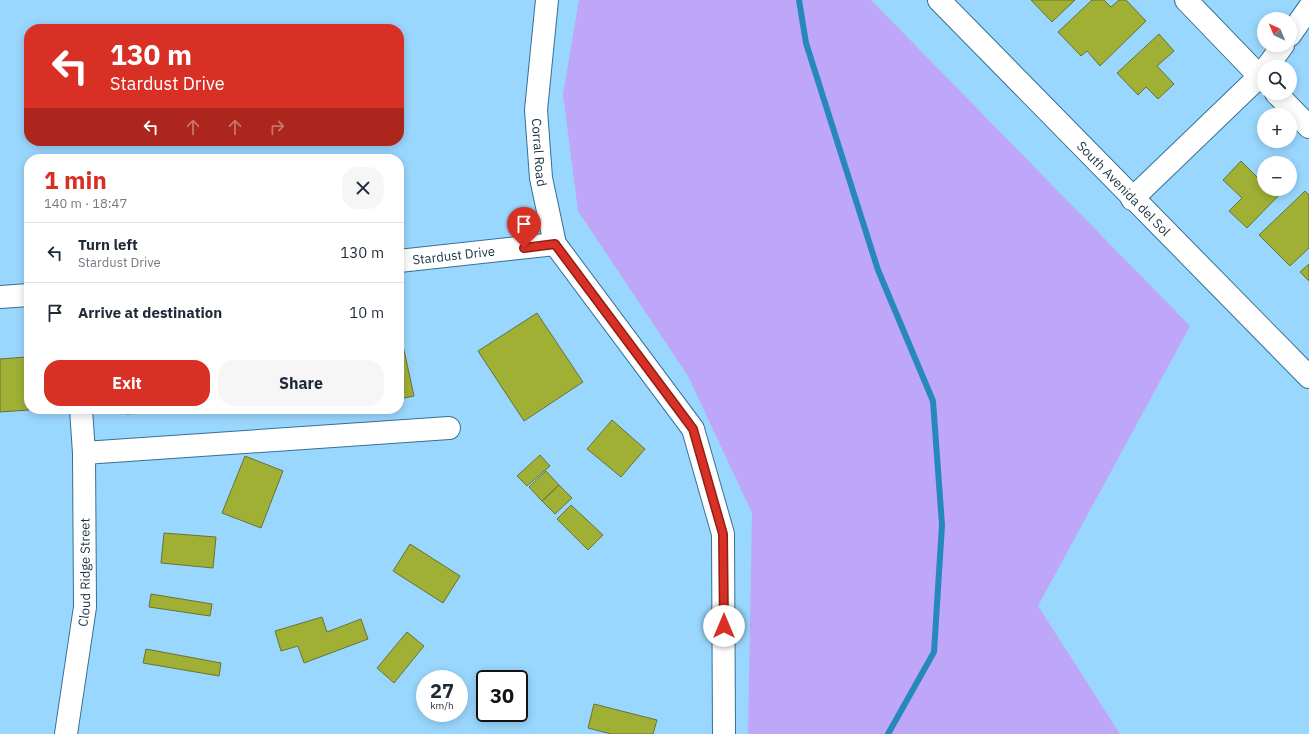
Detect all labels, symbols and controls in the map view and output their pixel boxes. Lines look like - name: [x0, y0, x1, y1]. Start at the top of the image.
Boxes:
- north arrow: [1257, 12, 1297, 52]
- map controls: [1257, 12, 1297, 196]
- text: 130 m: [110, 36, 192, 73]
- icon: left: [44, 40, 96, 92]
- button: search: [1257, 60, 1297, 100]
- text: Stardust Drive: [110, 72, 225, 95]
- button: +: [1257, 108, 1297, 148]
- icon: left: [140, 116, 162, 138]
- icon: ahead: [182, 116, 204, 138]
- icon: ahead: [224, 116, 246, 138]
- icon: right: [266, 116, 288, 138]
- street label: Corral Road: [528, 118, 551, 188]
- street label: South Avenida del Sol: [1073, 137, 1175, 240]
- button: −: [1257, 156, 1297, 196]
- text: 1 min: [44, 164, 107, 196]
- button: close: [342, 167, 384, 209]
- text: 140 m · 18:47: [44, 195, 127, 212]
- pin: [507, 207, 541, 248]
- icon: arrive: [513, 213, 535, 235]
- text: Turn left: [78, 235, 138, 254]
- icon: left: [44, 242, 66, 264]
- street label: Stardust Drive: [412, 242, 496, 268]
- text: 130 m: [340, 243, 384, 262]
- text: Stardust Drive: [78, 254, 161, 271]
- icon: arrive: [44, 302, 66, 324]
- text: Arrive at destination: [78, 303, 222, 322]
- text: 10 m: [349, 303, 384, 322]
- button: Exit: [44, 360, 210, 406]
- button: Share: [218, 360, 384, 406]
- street label: Cloud Ridge Street: [74, 518, 94, 628]
- position arrow: [703, 605, 745, 647]
- speed limit sign: 30: [476, 670, 528, 722]
- text: 27: [430, 677, 454, 704]
- text: km/h: [430, 699, 454, 712]

